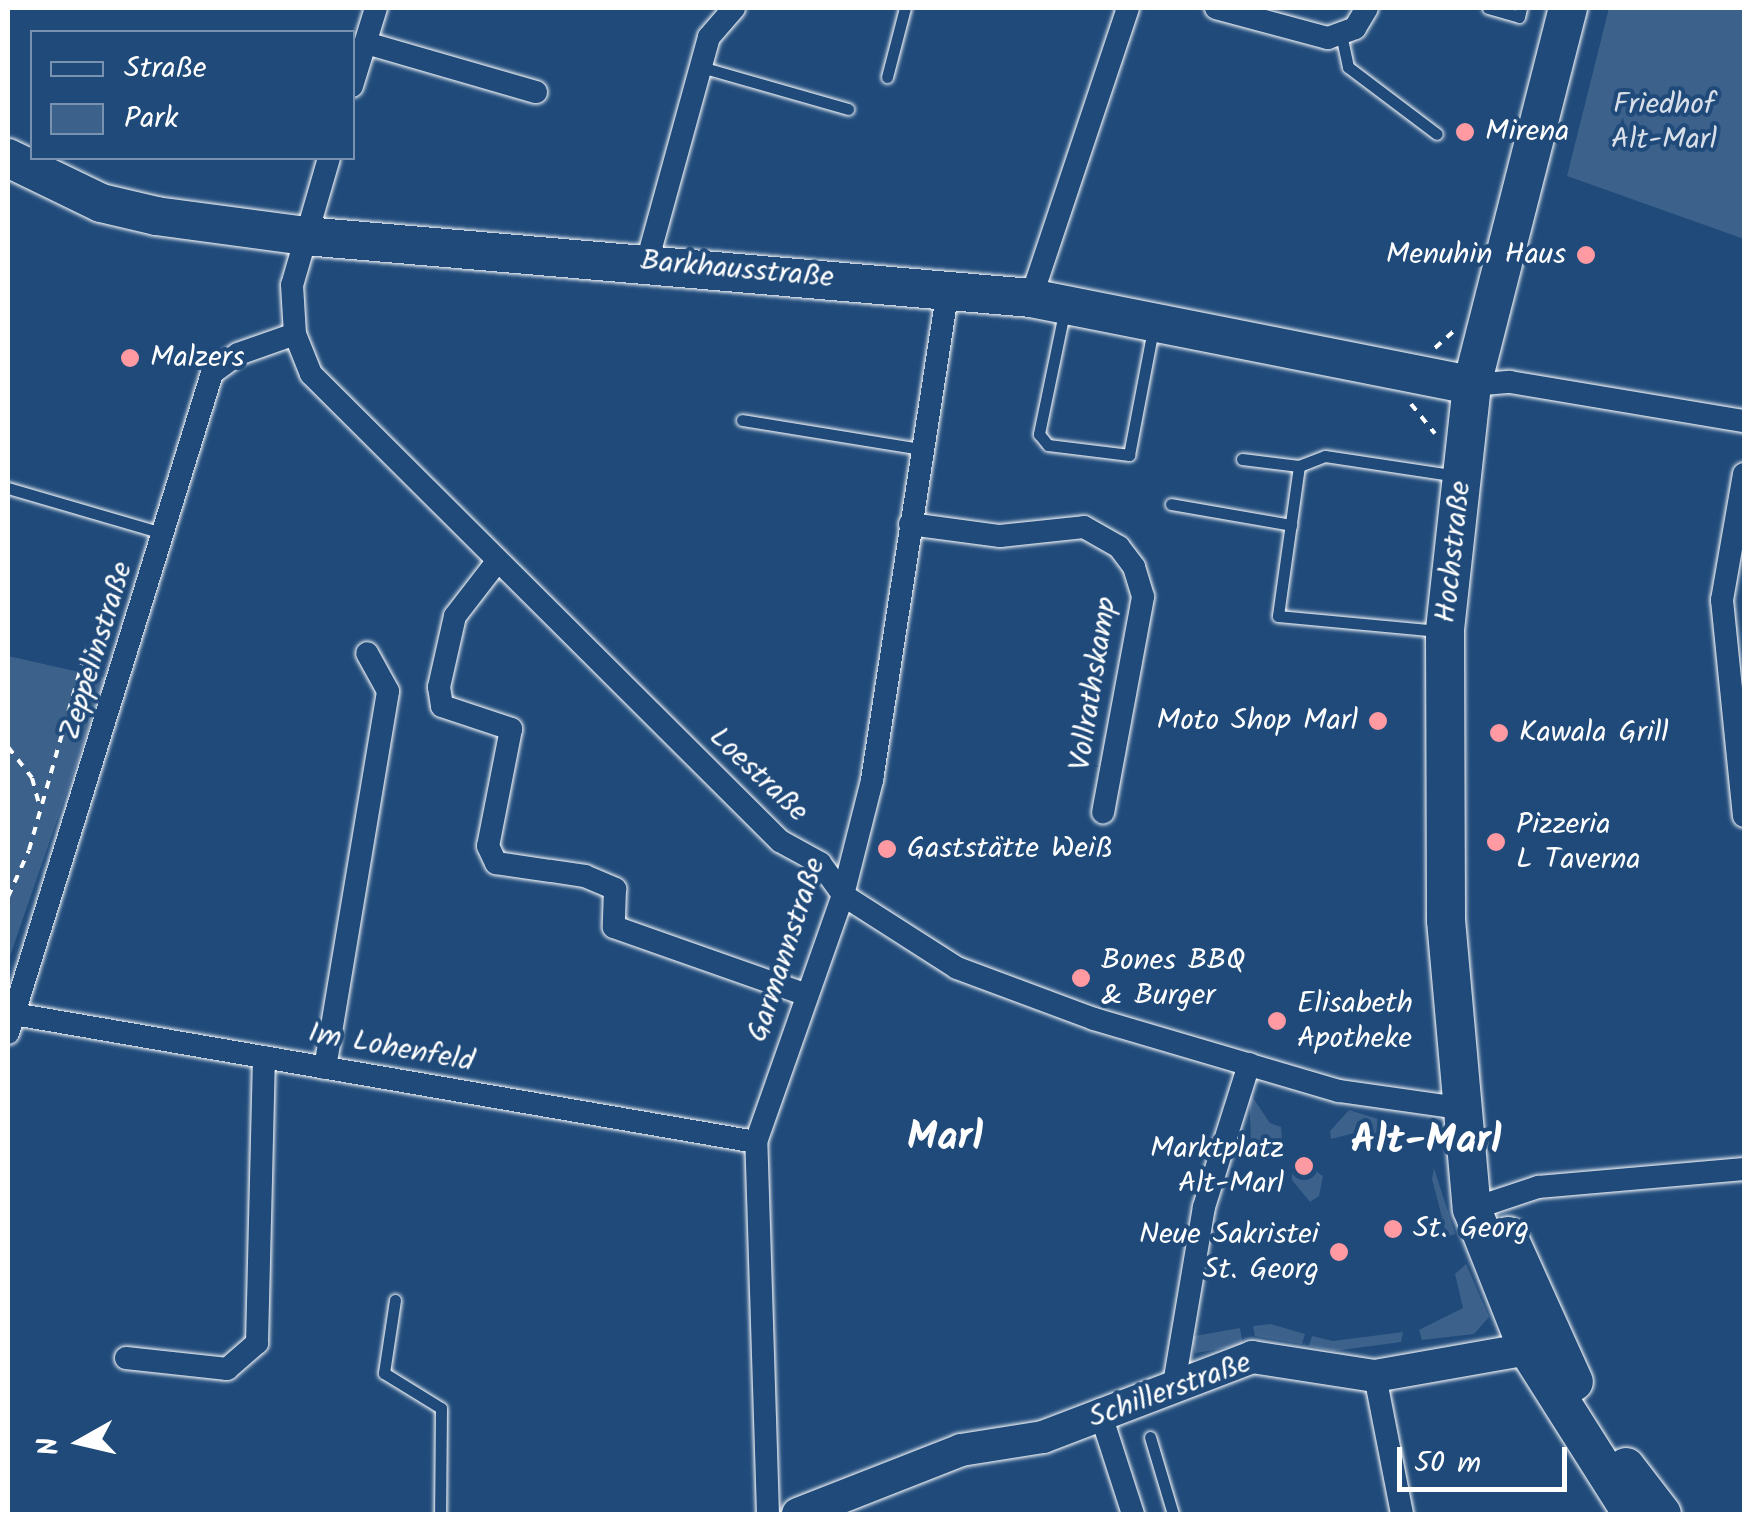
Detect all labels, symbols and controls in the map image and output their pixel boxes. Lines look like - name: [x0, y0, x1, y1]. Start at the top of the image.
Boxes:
- legend: [30, 30, 355, 160]
- text: Straße: [124, 45, 207, 93]
- park label: Friedhof Alt-Marl: [1611, 87, 1717, 158]
- text: Park: [124, 95, 178, 143]
- place label: Mirena: [1485, 114, 1569, 150]
- marker: Mirena: [1454, 121, 1476, 143]
- place label: Menuhin Haus: [1386, 237, 1566, 273]
- street label: Barkhausstraße: [639, 244, 835, 296]
- marker: Menuhin Haus: [1575, 244, 1597, 266]
- place label: Malzers: [150, 340, 244, 376]
- marker: Malzers: [119, 347, 141, 369]
- street label: Hochstraße: [1429, 479, 1479, 625]
- street label: Zeppelinstraße: [53, 558, 141, 744]
- street label: Vollrathskamp: [1063, 595, 1125, 773]
- place label: Moto Shop Marl: [1157, 703, 1358, 739]
- marker: Moto Shop Marl: [1367, 710, 1389, 732]
- place label: Kawala Grill: [1519, 715, 1669, 751]
- street label: Loestraße: [701, 720, 815, 830]
- marker: Kawala Grill: [1488, 722, 1510, 744]
- place label: Pizzeria L Taverna: [1516, 807, 1641, 878]
- place label: Gaststätte Weiß: [907, 831, 1113, 867]
- marker: Pizzeria L Taverna: [1485, 831, 1507, 853]
- marker: Gaststätte Weiß: [876, 838, 898, 860]
- street label: Garmannstraße: [740, 853, 834, 1047]
- place label: Bones BBQ & Burger: [1101, 943, 1245, 1014]
- marker: Bones BBQ & Burger: [1070, 967, 1092, 989]
- place label: Elisabeth Apotheke: [1297, 986, 1413, 1056]
- marker: Elisabeth Apotheke: [1266, 1010, 1288, 1032]
- street label: Im Lohenfeld: [305, 1016, 477, 1080]
- district label: Marl: [907, 1114, 983, 1162]
- district label: Alt-Marl: [1351, 1117, 1501, 1165]
- place label: Marktplatz Alt-Marl: [1150, 1131, 1284, 1202]
- marker: Marktplatz Alt-Marl: [1293, 1155, 1315, 1177]
- place label: St. Georg: [1413, 1211, 1529, 1247]
- place label: Neue Sakristei St. Georg: [1139, 1217, 1319, 1288]
- marker: St. Georg: [1382, 1218, 1404, 1240]
- marker: Neue Sakristei St. Georg: [1328, 1241, 1350, 1263]
- street label: Schillerstraße: [1084, 1345, 1256, 1437]
- north arrow: [30, 1392, 130, 1492]
- scale bar: [1402, 1427, 1572, 1489]
- text: N: [26, 1434, 73, 1458]
- text: 50 m: [1414, 1440, 1481, 1488]

